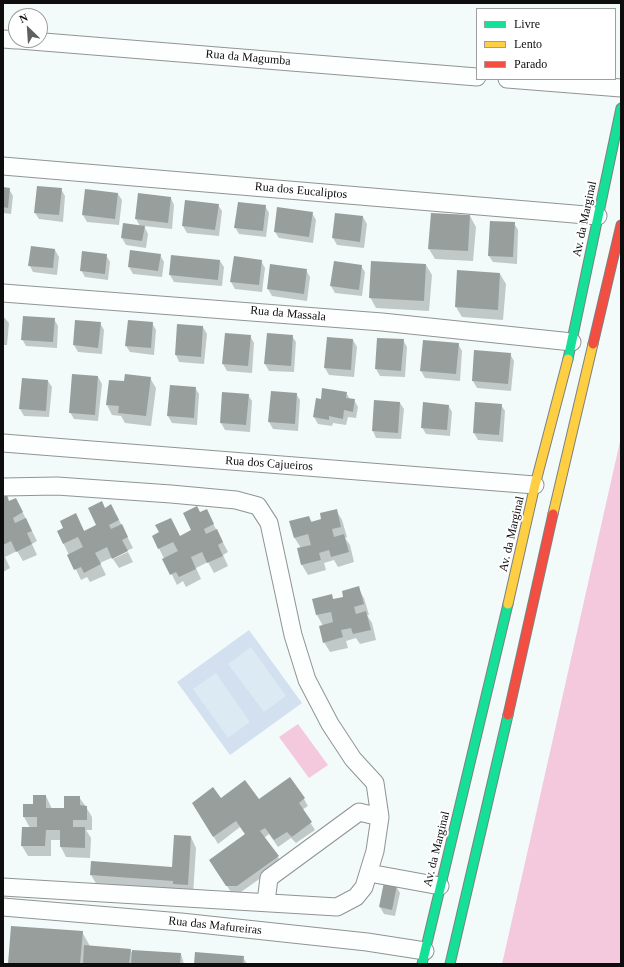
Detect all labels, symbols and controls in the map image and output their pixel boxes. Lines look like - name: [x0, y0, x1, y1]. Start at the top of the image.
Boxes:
- north arrow: [8, 8, 48, 48]
- legend: [476, 8, 616, 80]
- text: N: [17, 11, 29, 25]
- text: Livre: [514, 17, 540, 31]
- text: Lento: [514, 37, 542, 51]
- street label: Rua da Magumba: [205, 47, 291, 69]
- text: Parado: [514, 57, 547, 71]
- street label: Rua dos Eucaliptos: [254, 180, 348, 202]
- street label: Av. da Marginal: [570, 180, 600, 258]
- street label: Rua da Massala: [250, 304, 326, 324]
- street label: Rua dos Cajueiros: [225, 454, 313, 474]
- street label: Av. da Marginal: [496, 495, 528, 573]
- street label: Av. da Marginal: [421, 810, 453, 888]
- street label: Rua das Mafureiras: [168, 914, 262, 938]

